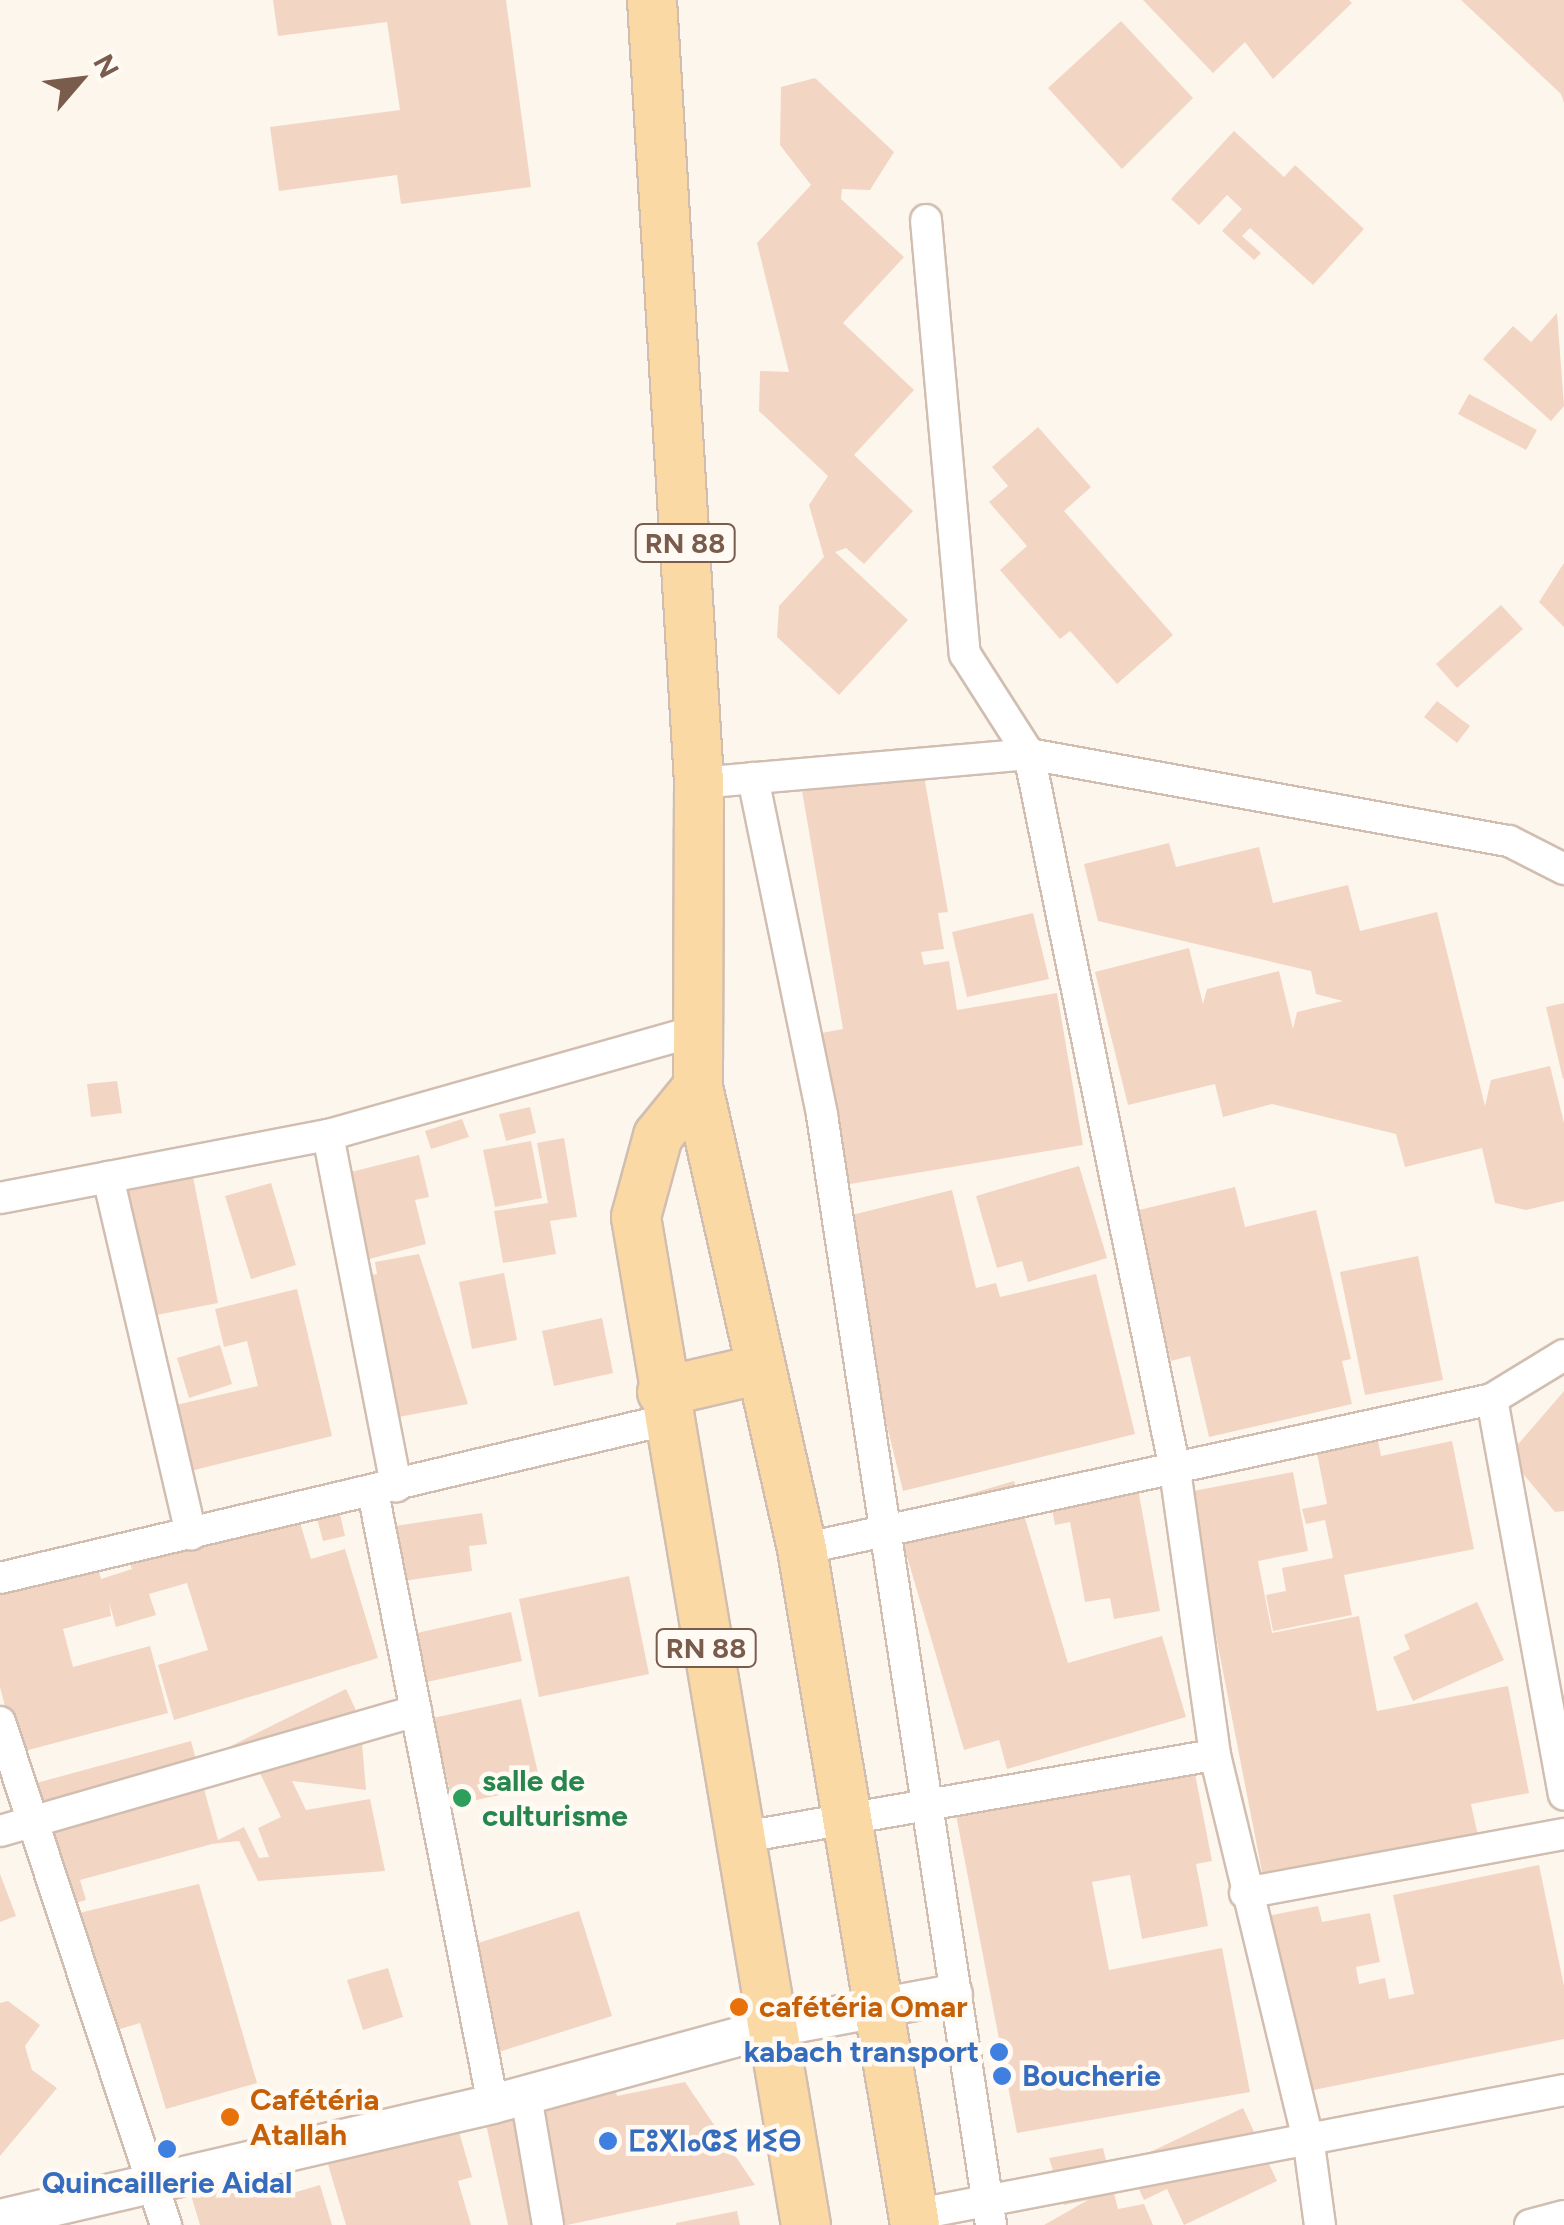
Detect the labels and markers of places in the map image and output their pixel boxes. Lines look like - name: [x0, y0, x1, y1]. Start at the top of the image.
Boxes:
- place label: salle de culturisme: [482, 1763, 628, 1834]
- marker: salle de culturisme: [451, 1787, 473, 1809]
- place label: cafétéria Omar: [759, 1989, 967, 2025]
- marker: cafétéria Omar: [728, 1996, 750, 2018]
- place label: kabach transport: [744, 2034, 979, 2070]
- marker: kabach transport: [988, 2041, 1010, 2063]
- place label: Boucherie: [1022, 2058, 1161, 2094]
- marker: Boucherie: [991, 2065, 1013, 2087]
- place label: Cafétéria Atallah: [250, 2082, 380, 2152]
- marker: Cafétéria Atallah: [219, 2106, 241, 2128]
- place label: ⵎⵓⵅⵏⴰⵛⵉ ⵍⵉⴱ: [628, 2123, 802, 2159]
- marker: ⵎⵓⵅⵏⴰⵛⵉ ⵍⵉⴱ: [597, 2130, 619, 2152]
- marker: Quincaillerie Aidal: [156, 2138, 178, 2160]
- place label: Quincaillerie Aidal: [42, 2165, 292, 2201]

